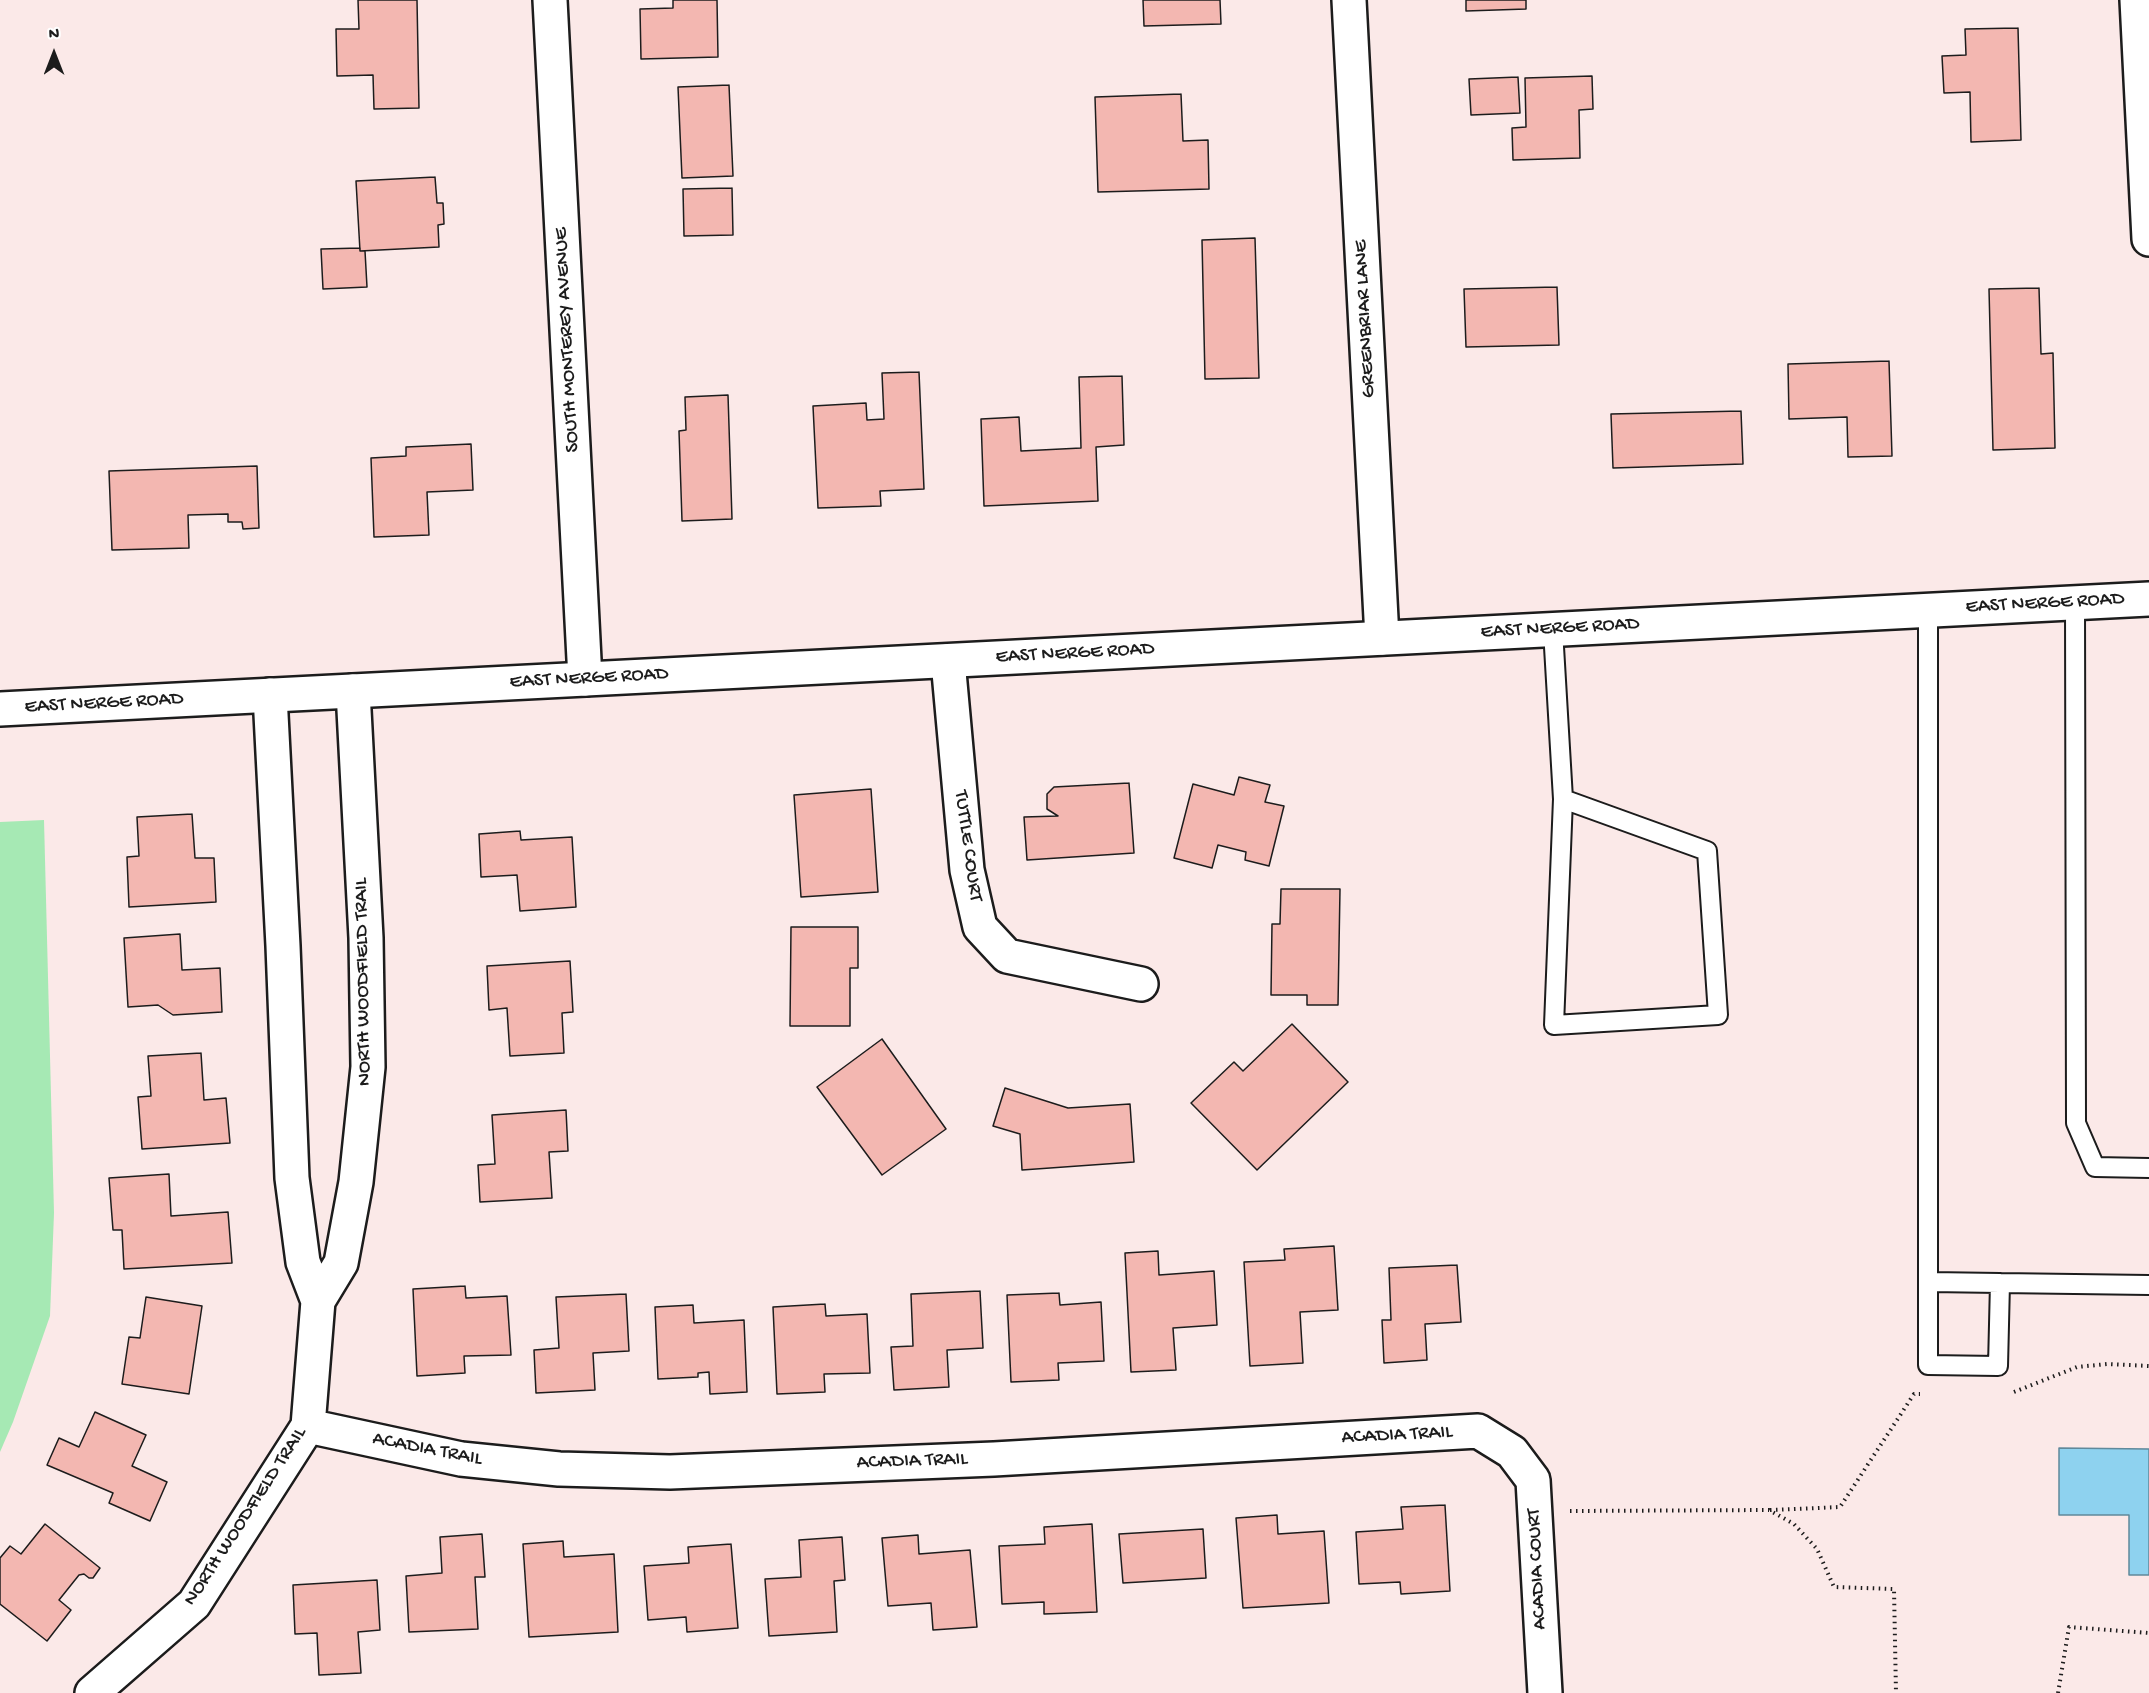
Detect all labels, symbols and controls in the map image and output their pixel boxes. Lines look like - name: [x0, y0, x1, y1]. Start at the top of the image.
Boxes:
- north arrow: [24, 24, 84, 84]
- text: N: [49, 26, 59, 45]
- street label: SOUTH MONTEREY AVENUE: [550, 227, 586, 453]
- street label: GREENBRIAR LANE: [1350, 239, 1382, 399]
- street label: EAST NERGE ROAD: [1965, 588, 2125, 620]
- street label: EAST NERGE ROAD: [1480, 613, 1640, 645]
- street label: EAST NERGE ROAD: [995, 638, 1155, 670]
- street label: EAST NERGE ROAD: [509, 663, 669, 695]
- street label: EAST NERGE ROAD: [24, 688, 184, 720]
- street label: TUTTLE COURT: [947, 789, 987, 903]
- street label: NORTH WOODFIELD TRAIL: [350, 878, 378, 1086]
- street label: ACADIA TRAIL: [1341, 1421, 1453, 1451]
- street label: NORTH WOODFIELD TRAIL: [179, 1423, 313, 1611]
- street label: ACADIA TRAIL: [370, 1428, 484, 1472]
- street label: ACADIA TRAIL: [856, 1448, 968, 1476]
- street label: ACADIA COURT: [1523, 1508, 1553, 1630]

